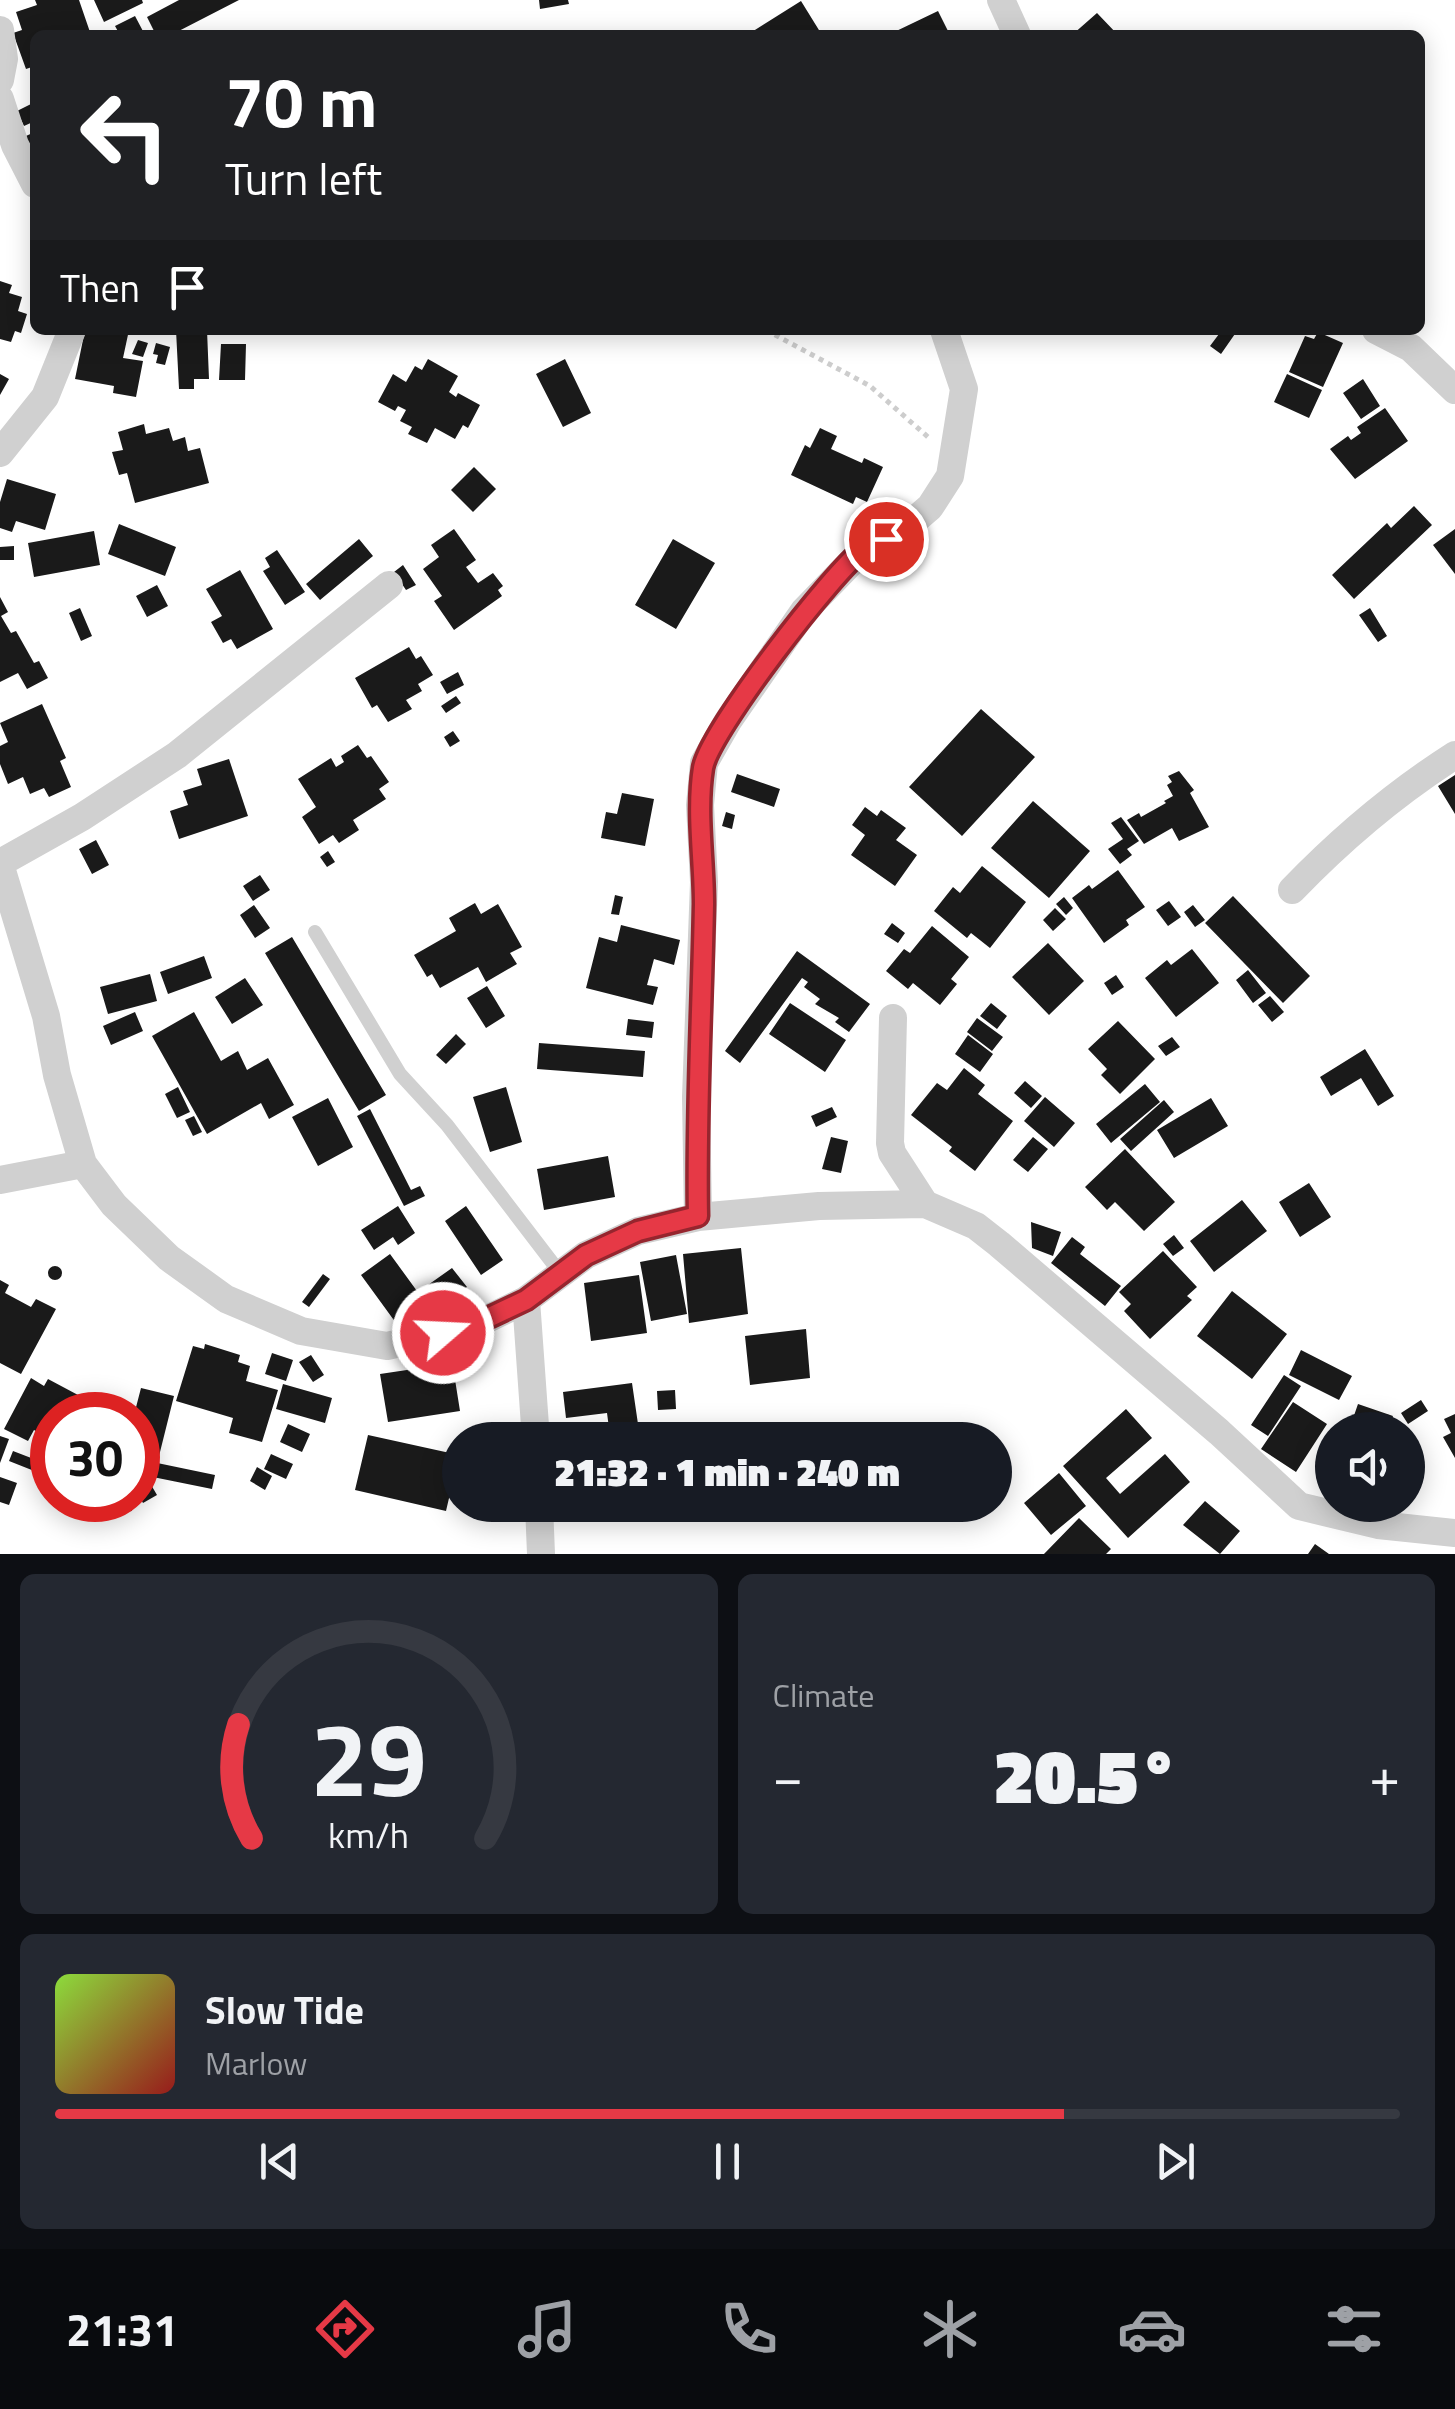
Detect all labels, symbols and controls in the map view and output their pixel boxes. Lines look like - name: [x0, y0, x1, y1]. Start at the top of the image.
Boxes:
- text: 70 m: [225, 48, 378, 154]
- icon: left: [60, 70, 190, 200]
- text: Turn left: [225, 144, 382, 212]
- text: Then: [60, 259, 140, 317]
- icon: arrive: [160, 260, 215, 315]
- pin: [844, 497, 929, 582]
- icon: arrive: [859, 512, 914, 567]
- position arrow: [391, 1281, 495, 1385]
- speed limit sign: 30: [30, 1392, 160, 1522]
- map controls: [1315, 1412, 1425, 1522]
- button: sound: [1315, 1412, 1425, 1522]
- text: 21:32 · 1 min · 240 m: [554, 1443, 900, 1501]
- text: Climate: [773, 1671, 874, 1719]
- text: 29: [311, 1678, 427, 1836]
- text: 20.5°: [993, 1718, 1179, 1832]
- text: −: [773, 1734, 803, 1817]
- text: +: [1369, 1734, 1400, 1817]
- text: km/h: [328, 1807, 409, 1862]
- text: Slow Tide: [205, 1981, 364, 2039]
- text: Marlow: [205, 2039, 308, 2087]
- icon: previous: [252, 2134, 307, 2189]
- icon: pause: [700, 2134, 755, 2189]
- icon: next: [1148, 2134, 1203, 2189]
- icon: directions: [310, 2294, 380, 2364]
- icon: music: [512, 2294, 582, 2364]
- icon: phone: [714, 2294, 784, 2364]
- icon: climate: [915, 2294, 985, 2364]
- icon: car: [1117, 2294, 1187, 2364]
- icon: filters: [1319, 2294, 1389, 2364]
- text: 21:31: [66, 2295, 178, 2363]

